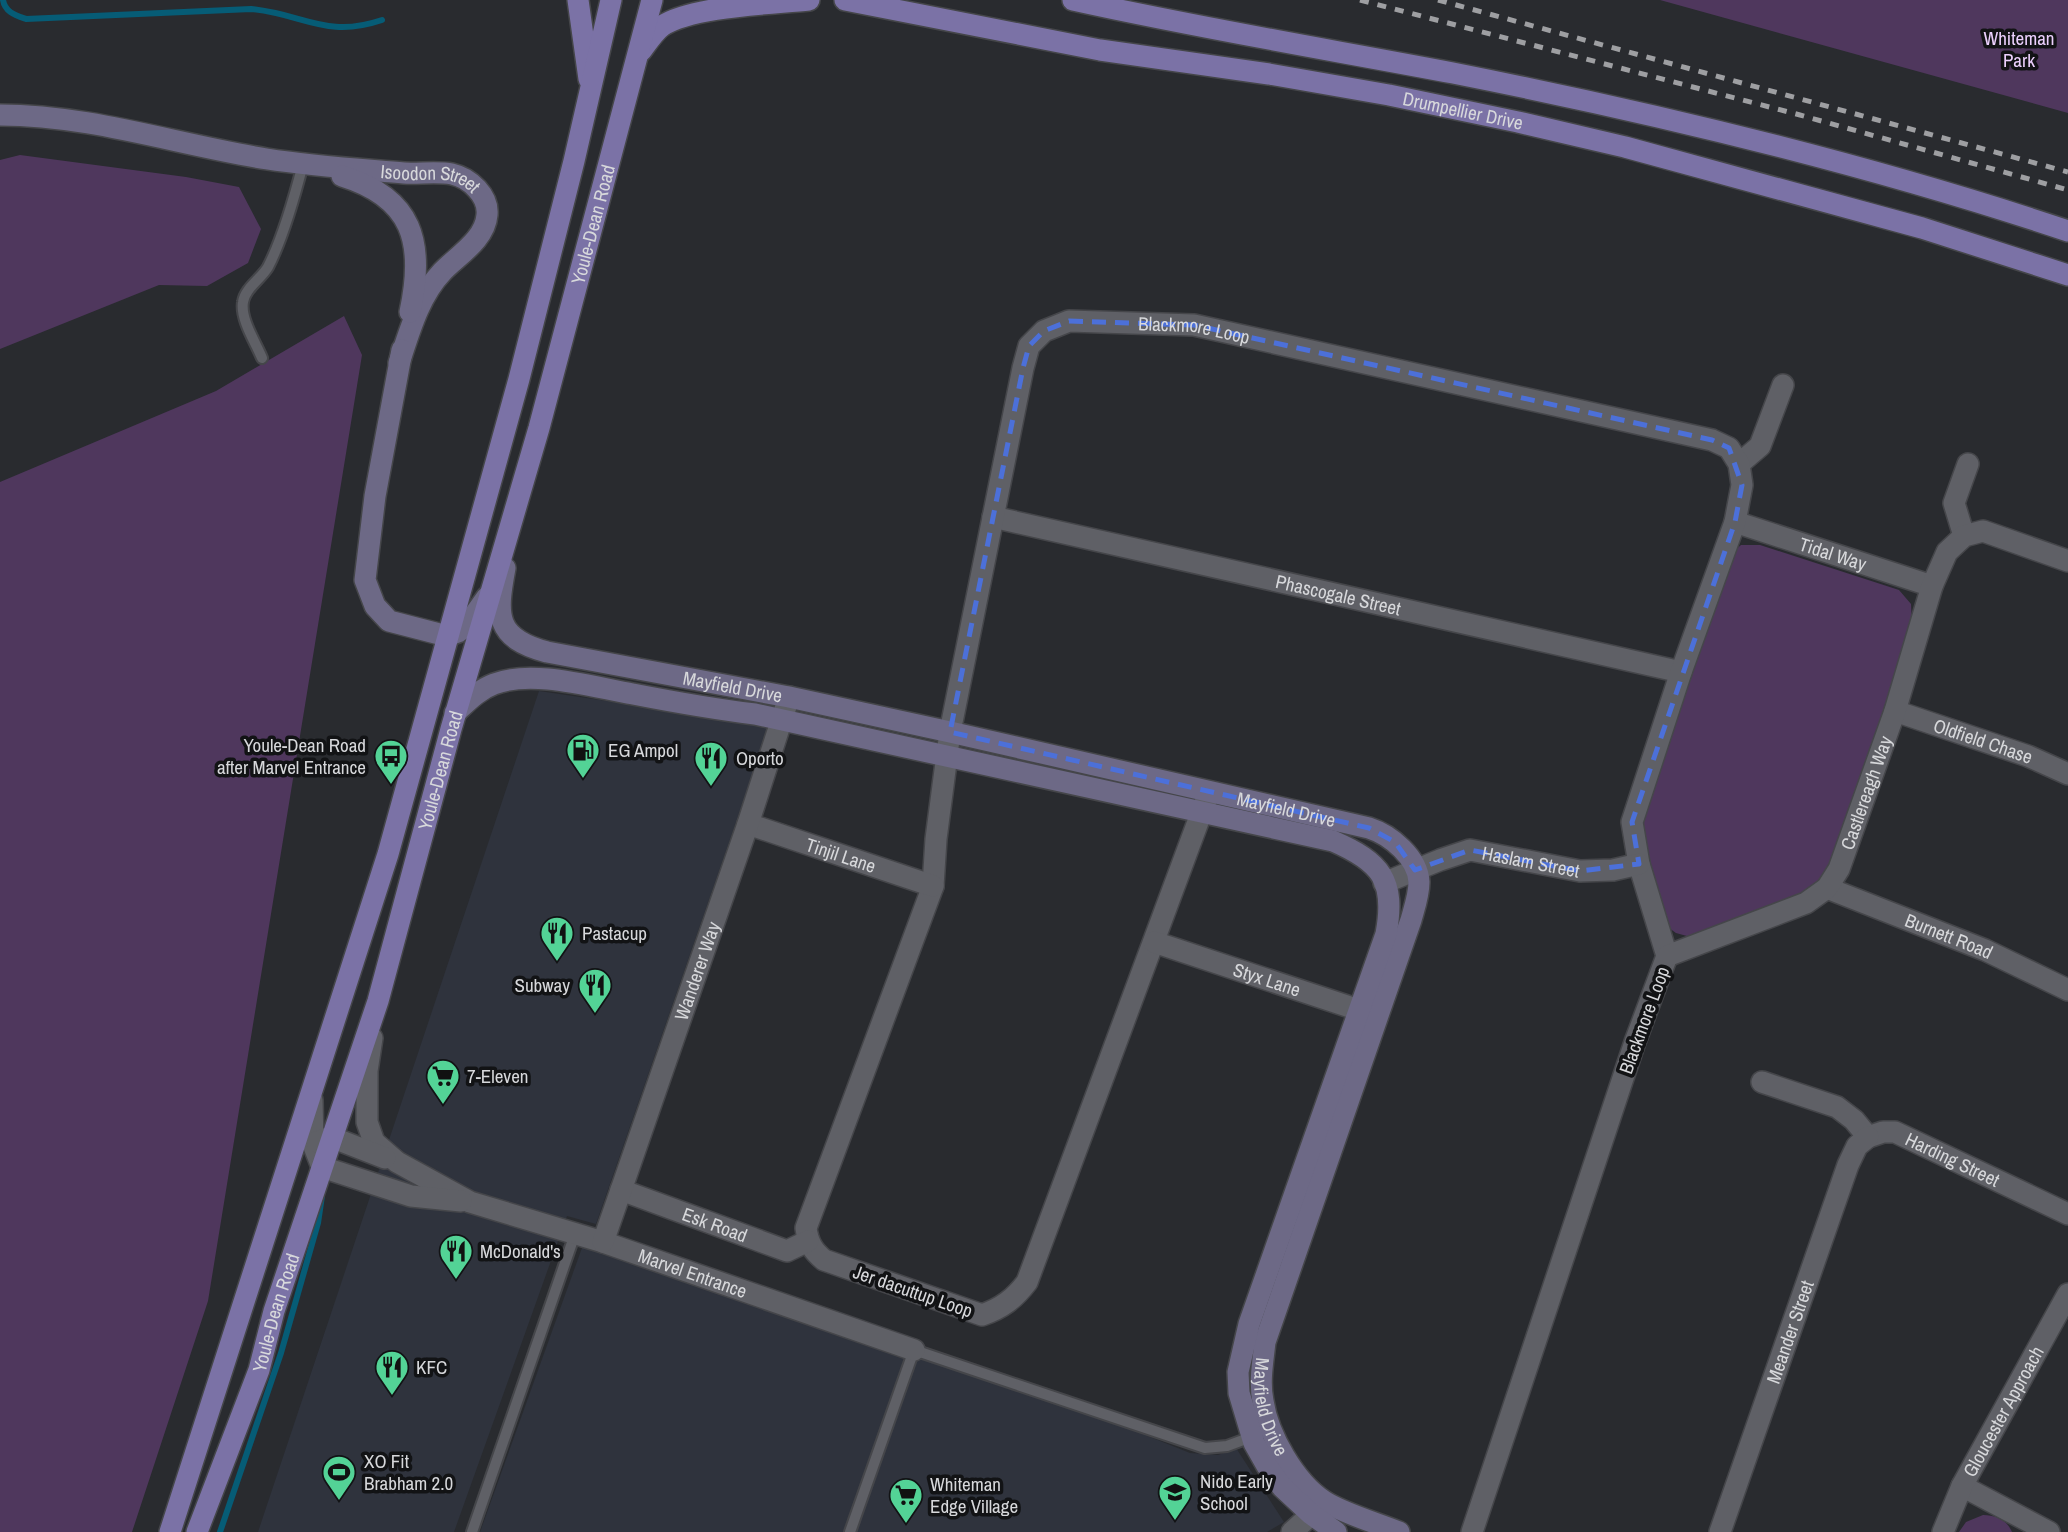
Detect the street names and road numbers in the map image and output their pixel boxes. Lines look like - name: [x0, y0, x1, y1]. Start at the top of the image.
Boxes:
- street label: Drumpellier Drive: [1401, 85, 1526, 136]
- street label: Isoodon Street: [379, 158, 487, 199]
- street label: Youle-Dean Road: [564, 162, 621, 287]
- street label: Blackmore Loop: [1138, 310, 1252, 350]
- street label: Tidal Way: [1796, 531, 1870, 577]
- street label: Phascogale Street: [1273, 568, 1404, 622]
- street label: Mayfield Drive: [681, 665, 784, 709]
- street label: Youle-Dean Road: [411, 708, 469, 833]
- street label: Oldfield Chase: [1930, 712, 2036, 770]
- street label: Castlereagh Way: [1834, 732, 1898, 853]
- street label: Mayfield Drive: [1234, 785, 1338, 833]
- street label: Tinjil Lane: [802, 831, 879, 879]
- street label: Haslam Street: [1480, 840, 1582, 884]
- street label: Burnett Road: [1901, 907, 1997, 965]
- street label: Wanderer Way: [668, 918, 726, 1024]
- street label: Styx Lane: [1230, 956, 1304, 1003]
- street label: Blackmore Loop: [1613, 963, 1675, 1077]
- street label: Harding Street: [1901, 1126, 2005, 1193]
- street label: Esk Road: [679, 1201, 751, 1248]
- street label: Marvel Entrance: [635, 1242, 750, 1304]
- street label: Youle-Dean Road: [246, 1250, 305, 1375]
- street label: Jer dacuttup Loop: [850, 1258, 976, 1324]
- street label: Meander Street: [1760, 1276, 1820, 1387]
- street label: Gloucester Approach: [1957, 1341, 2050, 1481]
- street label: Mayfield Drive: [1248, 1356, 1294, 1460]

